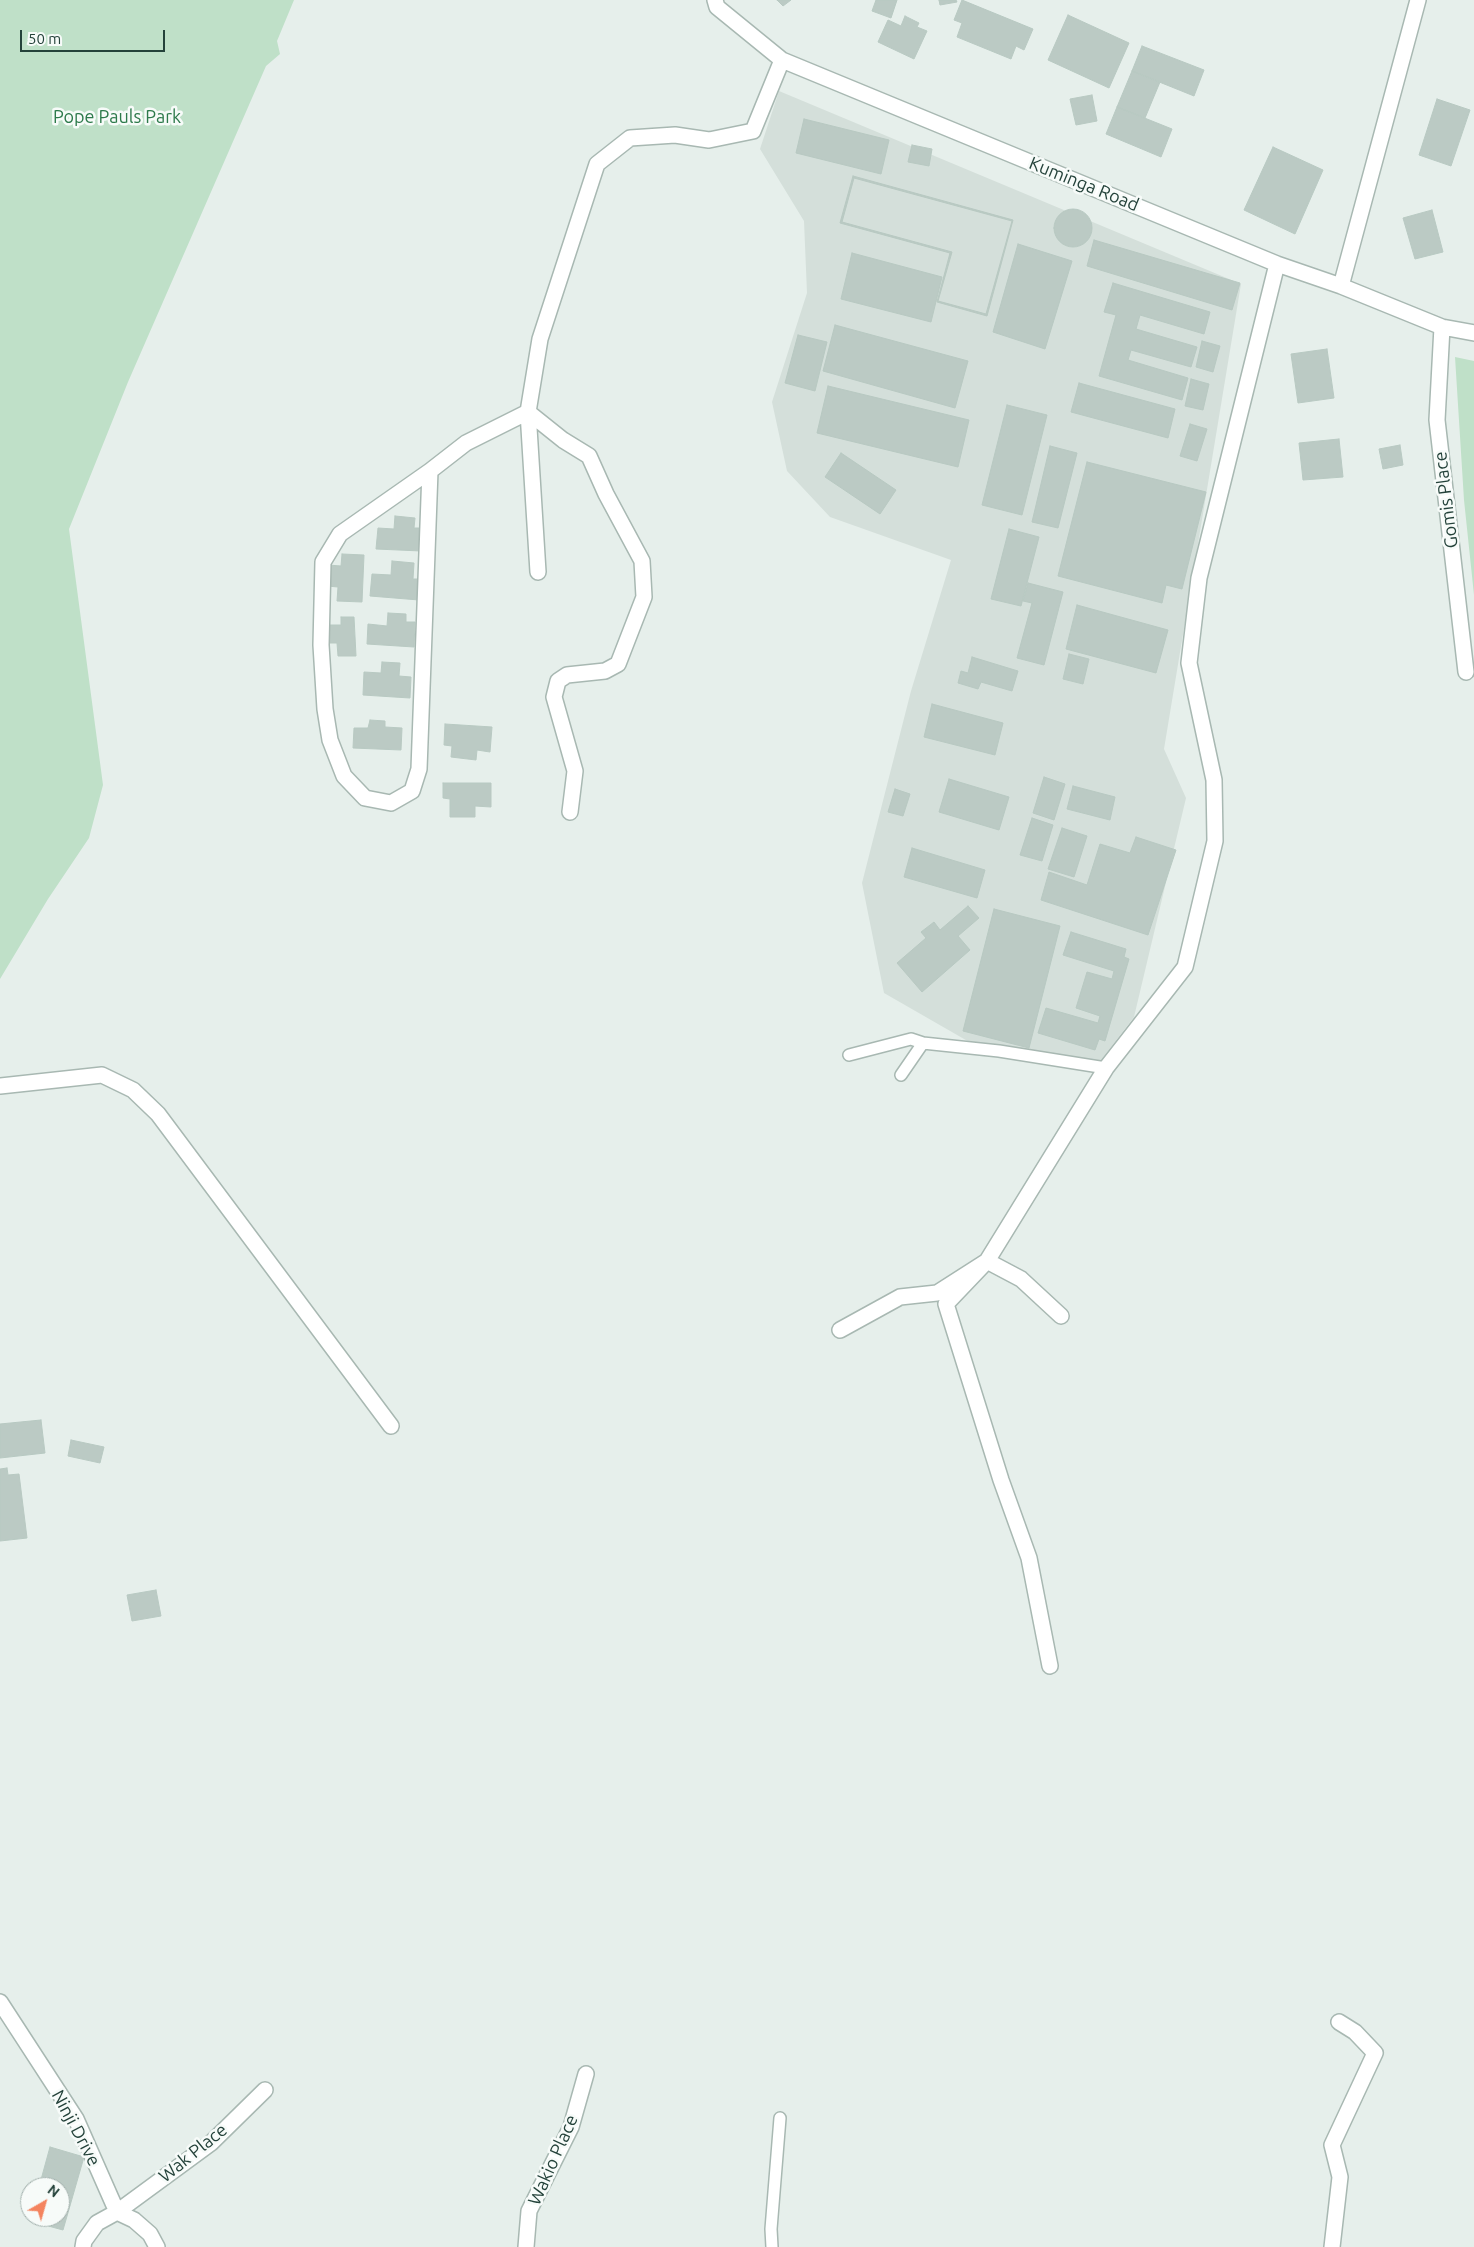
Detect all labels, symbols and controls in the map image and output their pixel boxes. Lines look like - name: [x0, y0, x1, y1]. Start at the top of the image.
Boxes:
- scale bar: [22, 20, 168, 52]
- text: 50 m: [28, 30, 61, 47]
- park label: Pope Pauls Park: [53, 106, 181, 128]
- street label: Kuminga Road: [1026, 152, 1142, 216]
- street label: Gomis Place: [1429, 450, 1463, 550]
- street label: Ninji Drive: [47, 2086, 105, 2170]
- street label: Wakio Place: [523, 2111, 583, 2209]
- street label: Wak Place: [154, 2119, 232, 2187]
- north arrow: [20, 2177, 70, 2227]
- text: N: [45, 2181, 63, 2200]

